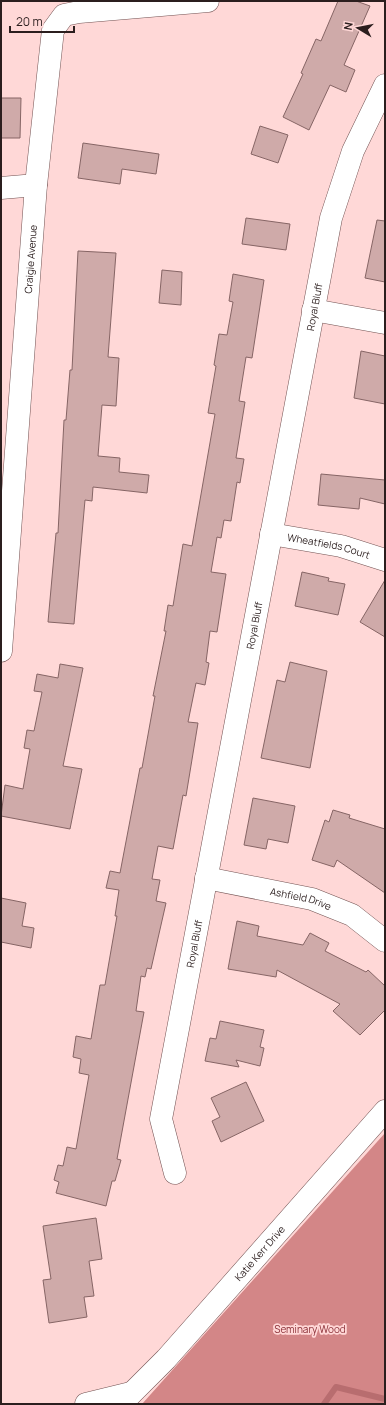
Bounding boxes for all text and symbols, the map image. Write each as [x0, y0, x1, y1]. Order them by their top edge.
scale bar [10, 8, 74, 34]
north arrow [338, 8, 378, 48]
text: 20 m [16, 13, 43, 30]
text: N [340, 21, 356, 31]
street label: Craigie Avenue [21, 224, 40, 294]
street label: Royal Bluff [303, 282, 326, 332]
street label: Wheatfields Court [286, 530, 372, 562]
street label: Royal Bluff [243, 600, 266, 650]
street label: Ashfield Drive [269, 884, 334, 913]
street label: Royal Bluff [183, 919, 205, 969]
street label: Katie Kerr Drive [231, 1222, 288, 1284]
park label: Seminary Wood [274, 1322, 346, 1336]

